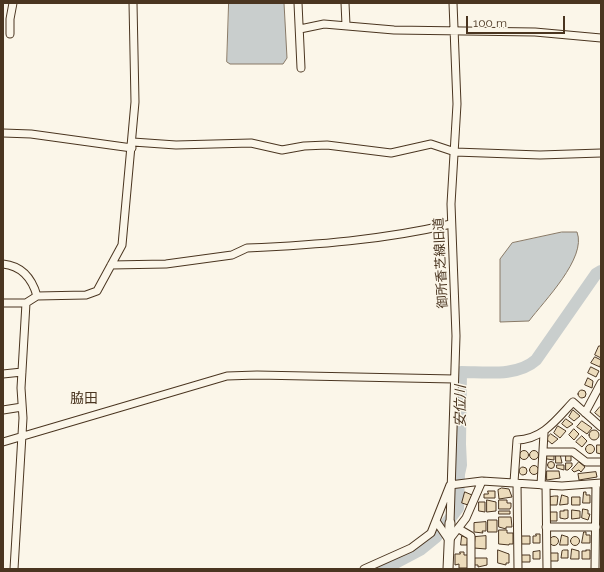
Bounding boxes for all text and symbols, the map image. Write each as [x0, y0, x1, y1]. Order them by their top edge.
scale bar [468, 8, 567, 34]
text: 100 m [473, 16, 507, 30]
street label: 御所香芝線旧道 [431, 217, 451, 309]
water label: 安位川 [453, 385, 469, 427]
district label: 脇田 [70, 391, 98, 407]

